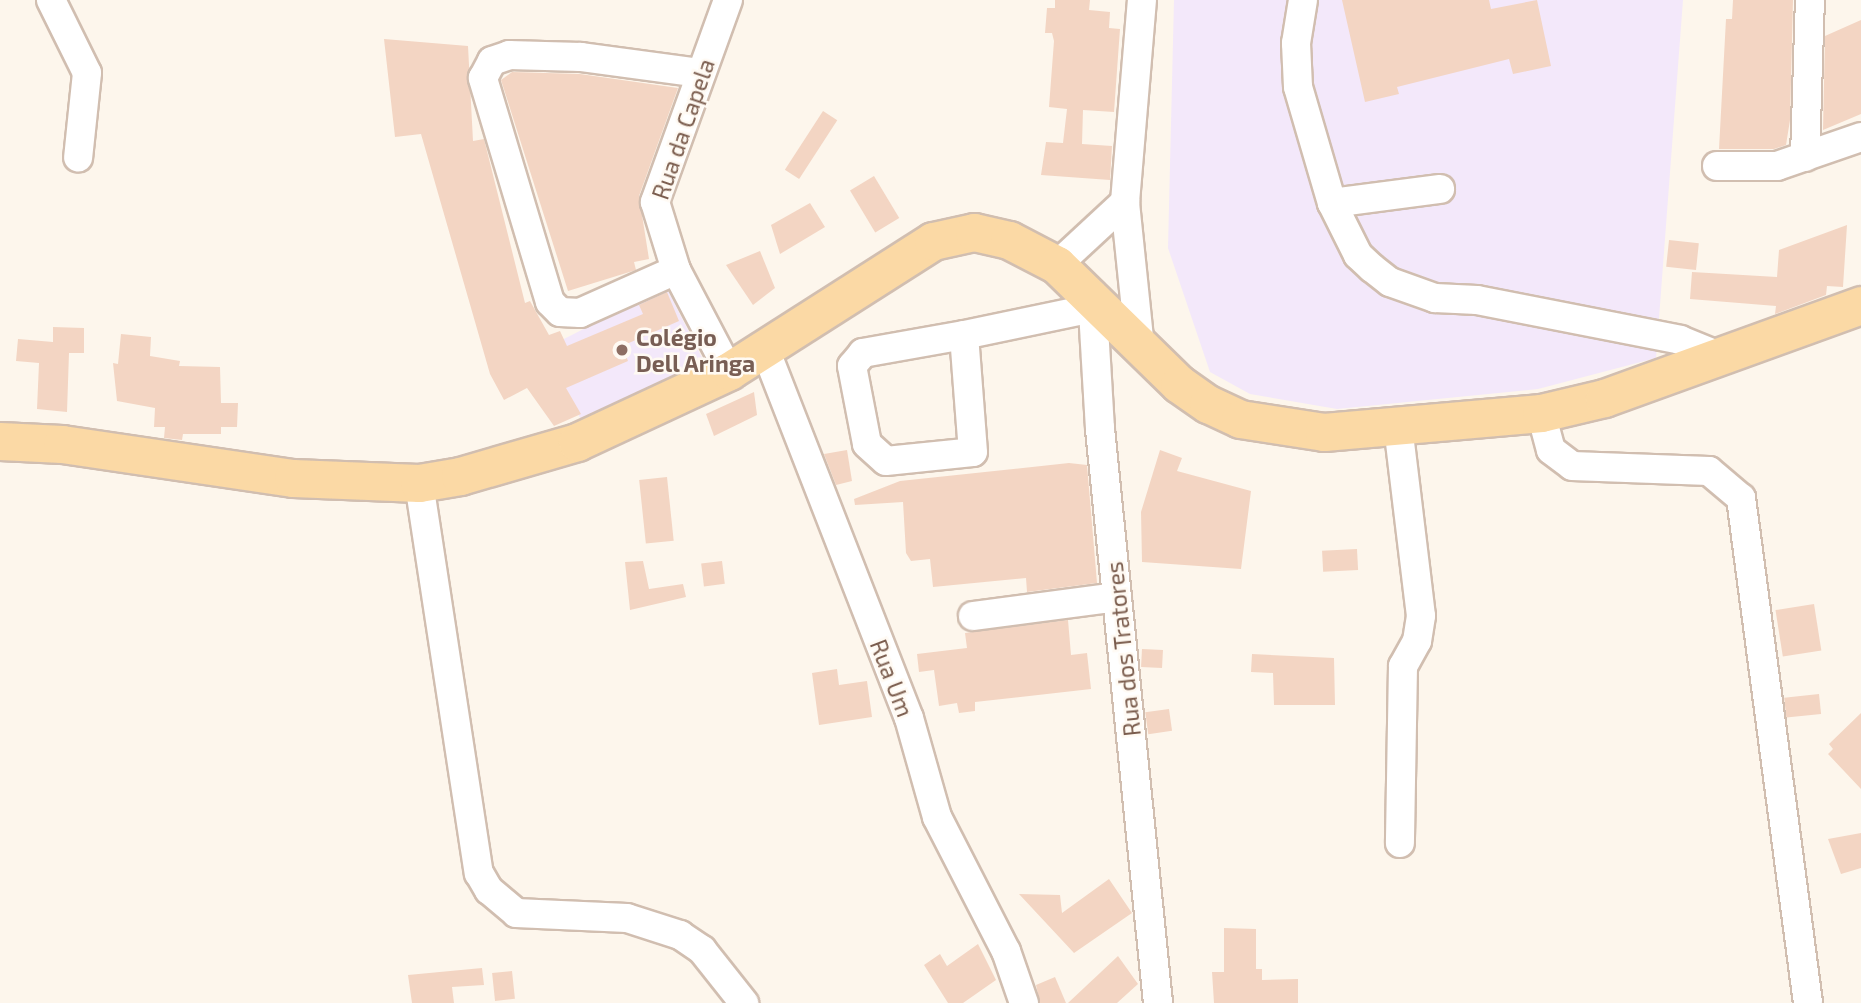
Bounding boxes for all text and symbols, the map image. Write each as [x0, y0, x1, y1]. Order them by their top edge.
street label: Rua da Capela [646, 55, 720, 203]
place label: Colégio Dell Aringa [636, 323, 756, 377]
marker: Colégio Dell Aringa [614, 342, 630, 358]
street label: Rua dos Tratores [1100, 560, 1146, 738]
street label: Rua Um [865, 635, 919, 721]

